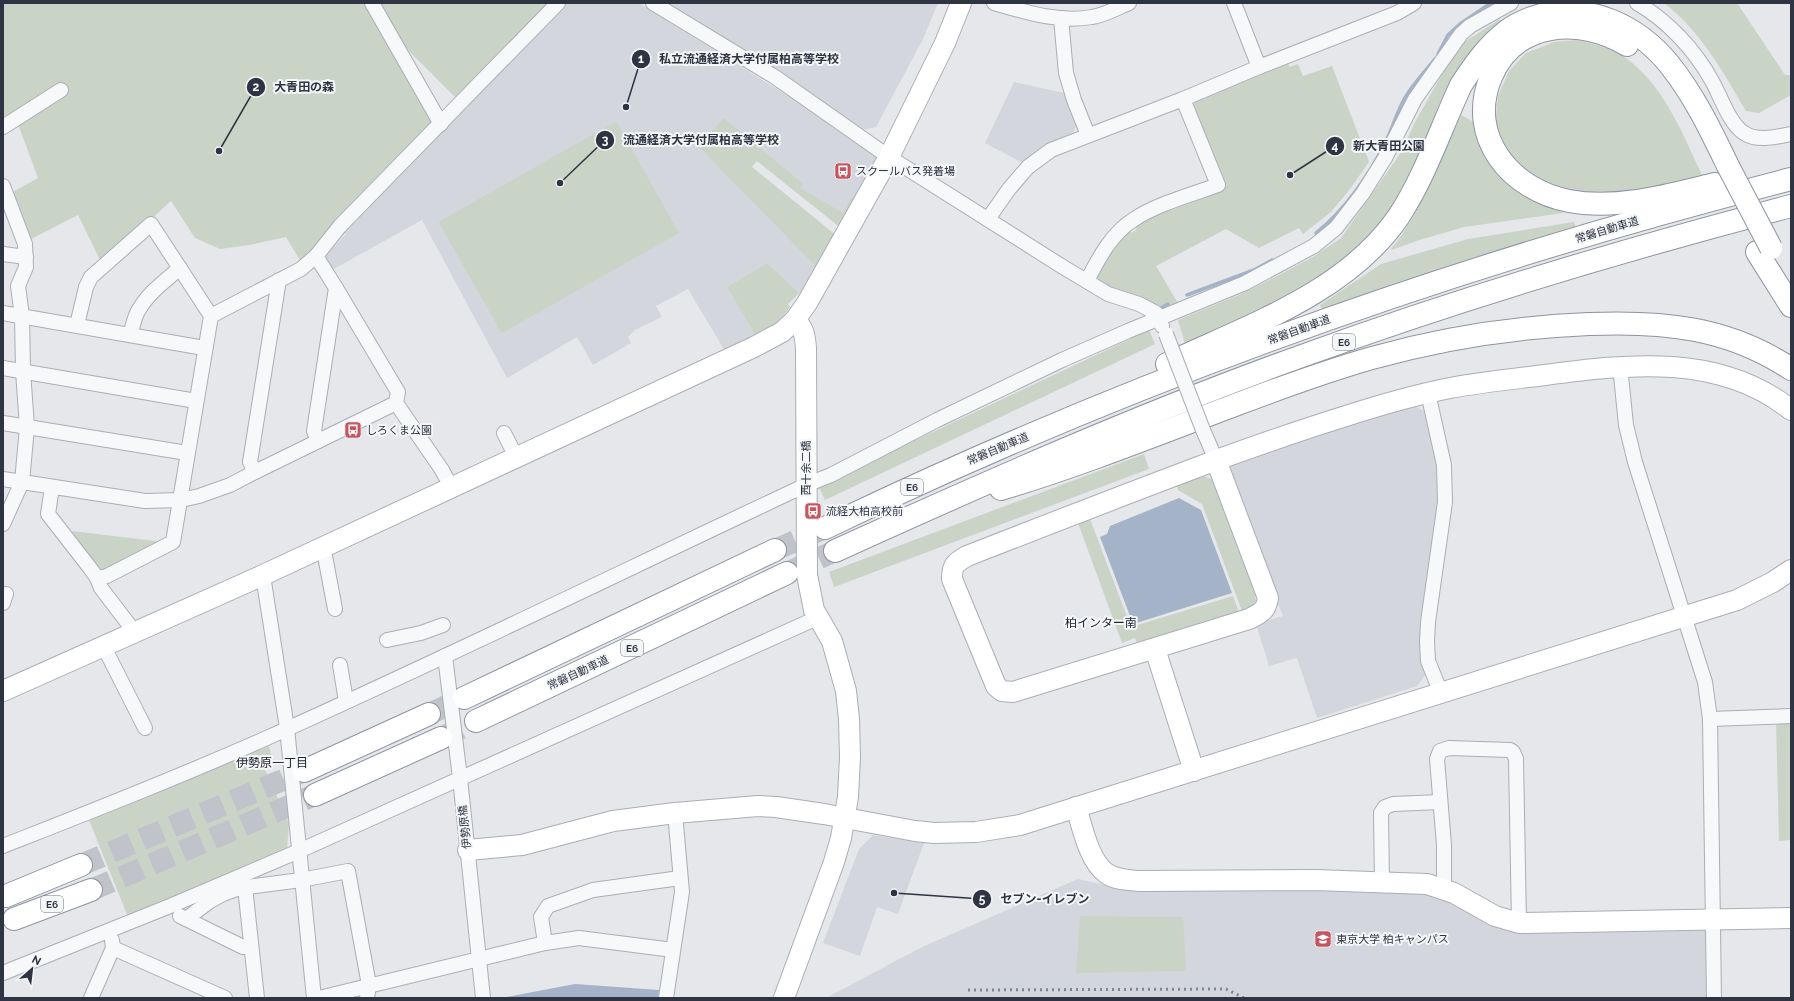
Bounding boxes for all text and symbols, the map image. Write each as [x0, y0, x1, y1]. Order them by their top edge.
callout: 私立流通経済大学付属柏高等学校 [631, 47, 847, 71]
text: 1 [638, 52, 644, 66]
text: 私立流通経済大学付属柏高等学校 [659, 52, 839, 66]
callout: 大青田の森 [246, 75, 342, 99]
text: 2 [253, 80, 260, 94]
text: 大青田の森 [274, 80, 334, 94]
callout: 流通経済大学付属柏高等学校 [595, 128, 787, 152]
text: 3 [602, 133, 609, 147]
text: 流通経済大学付属柏高等学校 [623, 133, 779, 147]
callout: 新大青田公園 [1325, 134, 1433, 158]
text: 4 [1332, 139, 1339, 153]
text: 新大青田公園 [1353, 139, 1425, 153]
bus stop icon: スクールバス発着場 [833, 161, 853, 181]
place label: スクールバス発着場 [856, 165, 955, 178]
street label: 常磐自動車道 [1574, 214, 1640, 246]
street label: 常磐自動車道 [1266, 313, 1332, 347]
road number: E6 [1333, 334, 1355, 350]
bus stop icon: しろくま公園 [343, 420, 363, 440]
place label: しろくま公園 [366, 424, 432, 437]
street label: 常磐自動車道 [965, 430, 1031, 468]
street label: 西十余二橋 [800, 441, 813, 496]
road number: E6 [901, 479, 923, 495]
bus stop icon: 流経大柏高校前 [803, 501, 823, 521]
place label: 流経大柏高校前 [826, 505, 903, 518]
district label: 柏インター南 [1065, 616, 1137, 630]
road number: E6 [621, 640, 643, 656]
street label: 常磐自動車道 [545, 653, 611, 693]
district label: 伊勢原一丁目 [236, 756, 308, 770]
street label: 伊勢原橋 [456, 804, 474, 850]
callout: セブン-イレブン [972, 887, 1097, 911]
text: 5 [979, 892, 986, 906]
text: セブン-イレブン [1000, 892, 1090, 906]
road number: E6 [41, 896, 63, 912]
school or university icon: 東京大学 柏キャンパス [1313, 929, 1333, 949]
place label: 東京大学 柏キャンパス [1336, 933, 1449, 946]
north arrow [12, 949, 52, 989]
text: N [30, 953, 43, 968]

